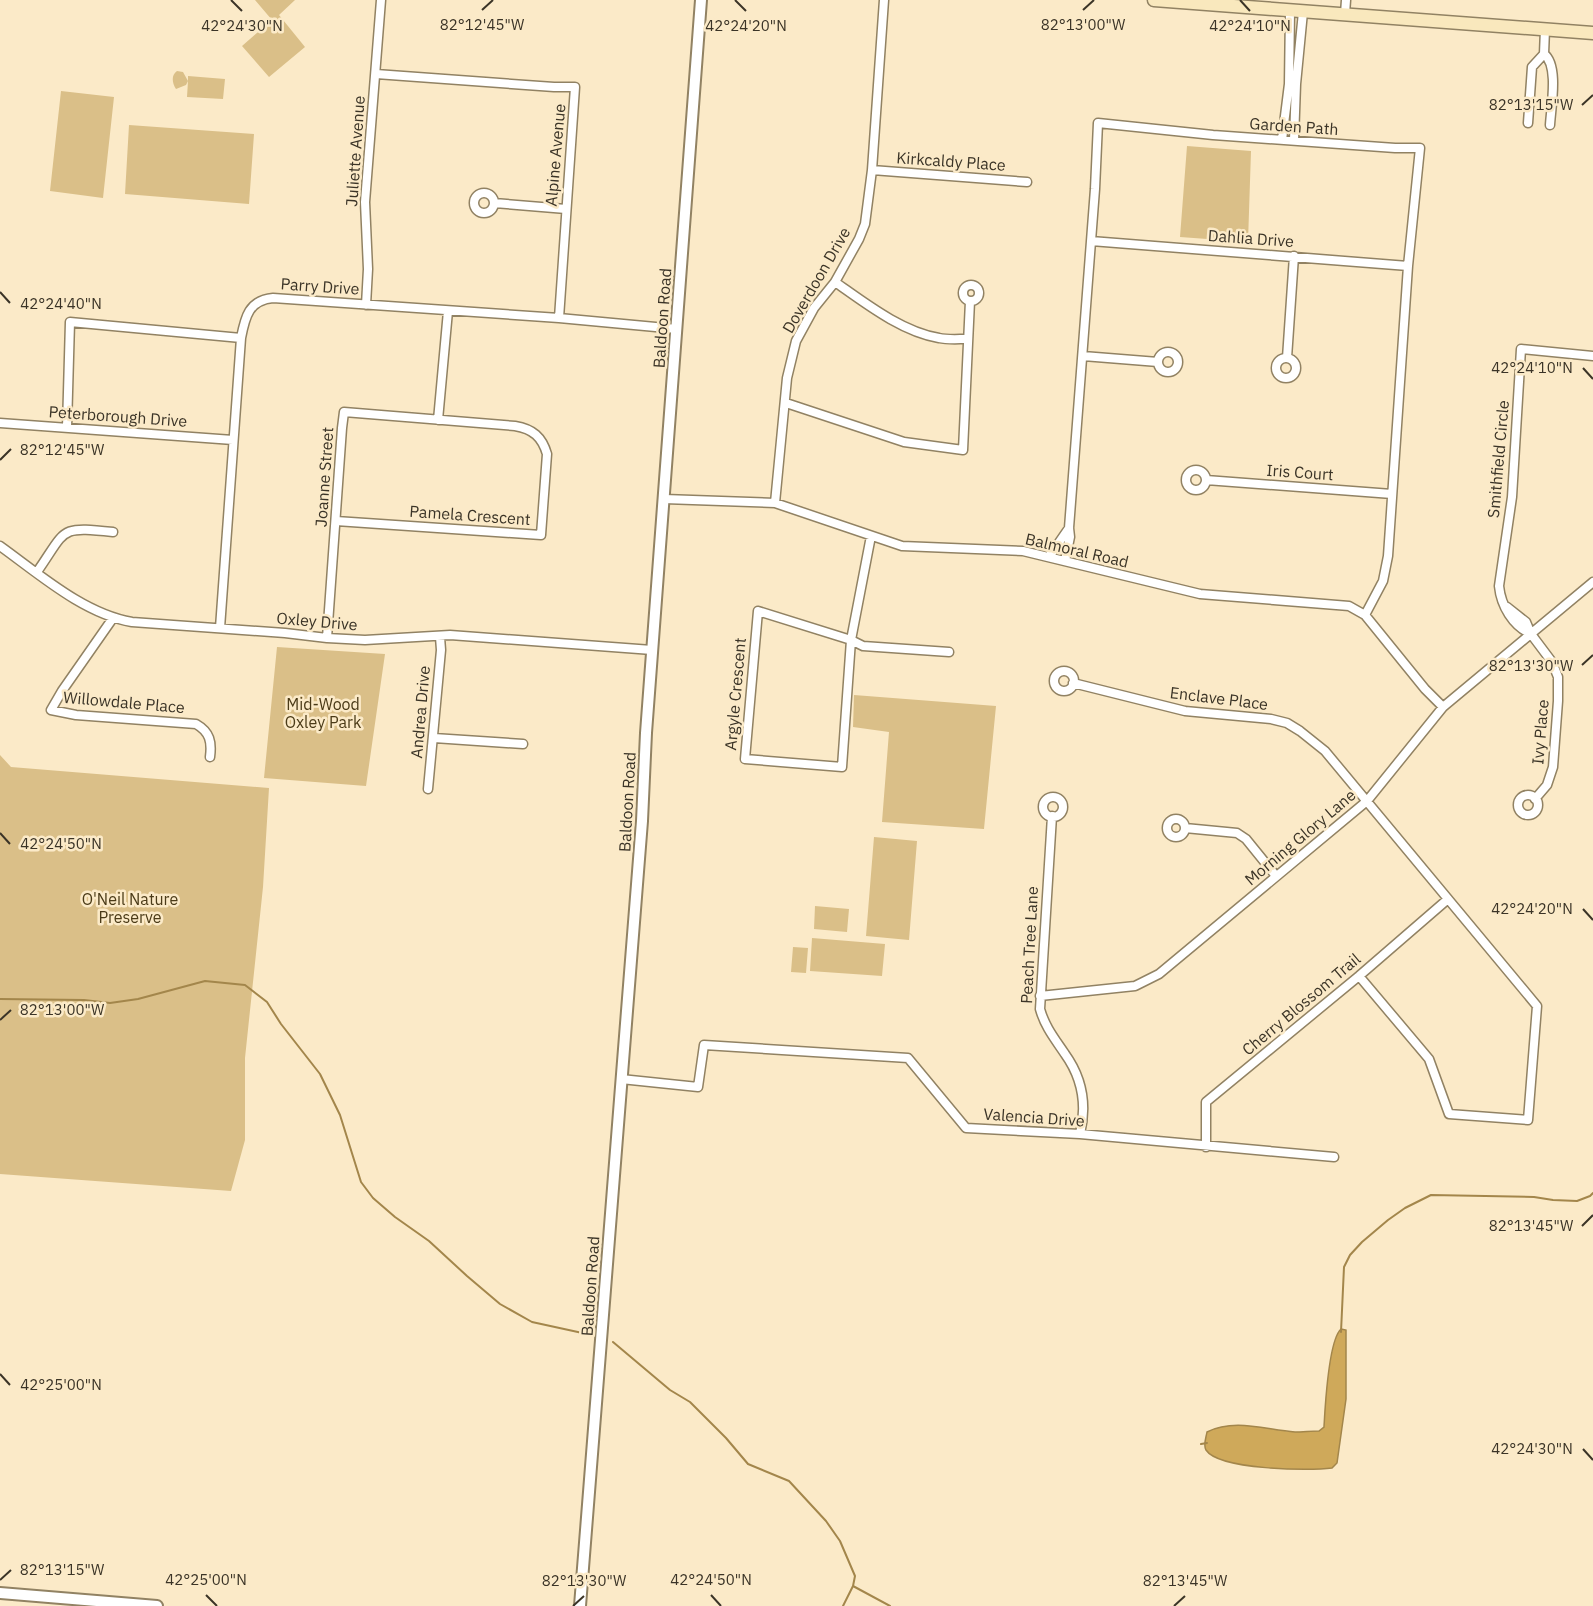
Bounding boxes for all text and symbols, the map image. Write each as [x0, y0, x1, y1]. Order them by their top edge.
text: 82°12'45"W [440, 15, 525, 34]
text: 82°13'00"W [1041, 15, 1126, 34]
text: 42°24'30"N [201, 16, 283, 35]
text: 42°24'20"N [705, 16, 787, 35]
text: 42°24'10"N [1209, 16, 1291, 35]
street label: Juliette Avenue [341, 95, 369, 207]
text: 82°13'15"W [1489, 95, 1574, 114]
street label: Alpine Avenue [541, 103, 569, 207]
street label: Garden Path [1249, 113, 1339, 139]
street label: Kirkcaldy Place [896, 147, 1007, 175]
street label: Doverdoon Drive [778, 223, 855, 337]
street label: Dahlia Drive [1207, 225, 1295, 251]
street label: Baldoon Road [649, 267, 675, 369]
street label: Parry Drive [280, 273, 360, 299]
text: 42°24'40"N [20, 294, 102, 313]
text: 42°24'10"N [1491, 358, 1573, 377]
street label: Smithfield Circle [1483, 399, 1513, 519]
street label: Peterborough Drive [48, 401, 188, 431]
street label: Joanne Street [311, 426, 337, 528]
text: 82°12'45"W [20, 440, 105, 459]
street label: Iris Court [1266, 460, 1334, 484]
street label: Pamela Crescent [409, 501, 531, 529]
street label: Balmoral Road [1023, 528, 1131, 572]
street label: Oxley Drive [276, 607, 359, 635]
street label: Argyle Crescent [720, 637, 750, 751]
text: 82°13'30"W [1489, 656, 1574, 675]
street label: Andrea Drive [406, 665, 434, 759]
street label: Enclave Place [1169, 682, 1269, 714]
street label: Willowdale Place [62, 687, 186, 717]
park label: Mid-Wood Oxley Park [285, 694, 362, 732]
street label: Ivy Place [1527, 698, 1553, 765]
street label: Baldoon Road [614, 751, 640, 853]
street label: Morning Glory Lane [1240, 785, 1360, 889]
text: 42°24'50"N [20, 834, 102, 853]
street label: Peach Tree Lane [1016, 886, 1042, 1004]
park label: O'Neil Nature Preserve [82, 889, 178, 927]
text: 42°24'20"N [1491, 899, 1573, 918]
street label: Cherry Blossom Trail [1238, 949, 1364, 1059]
text: 82°13'00"W [20, 1000, 105, 1019]
street label: Valencia Drive [983, 1103, 1086, 1131]
text: 82°13'45"W [1489, 1216, 1574, 1235]
street label: Baldoon Road [577, 1235, 603, 1337]
text: 42°25'00"N [20, 1375, 102, 1394]
text: 42°24'30"N [1491, 1439, 1573, 1458]
text: 82°13'15"W [20, 1560, 105, 1579]
text: 42°25'00"N [165, 1570, 247, 1589]
text: 42°24'50"N [670, 1570, 752, 1589]
text: 82°13'30"W [542, 1571, 627, 1590]
text: 82°13'45"W [1143, 1571, 1228, 1590]

